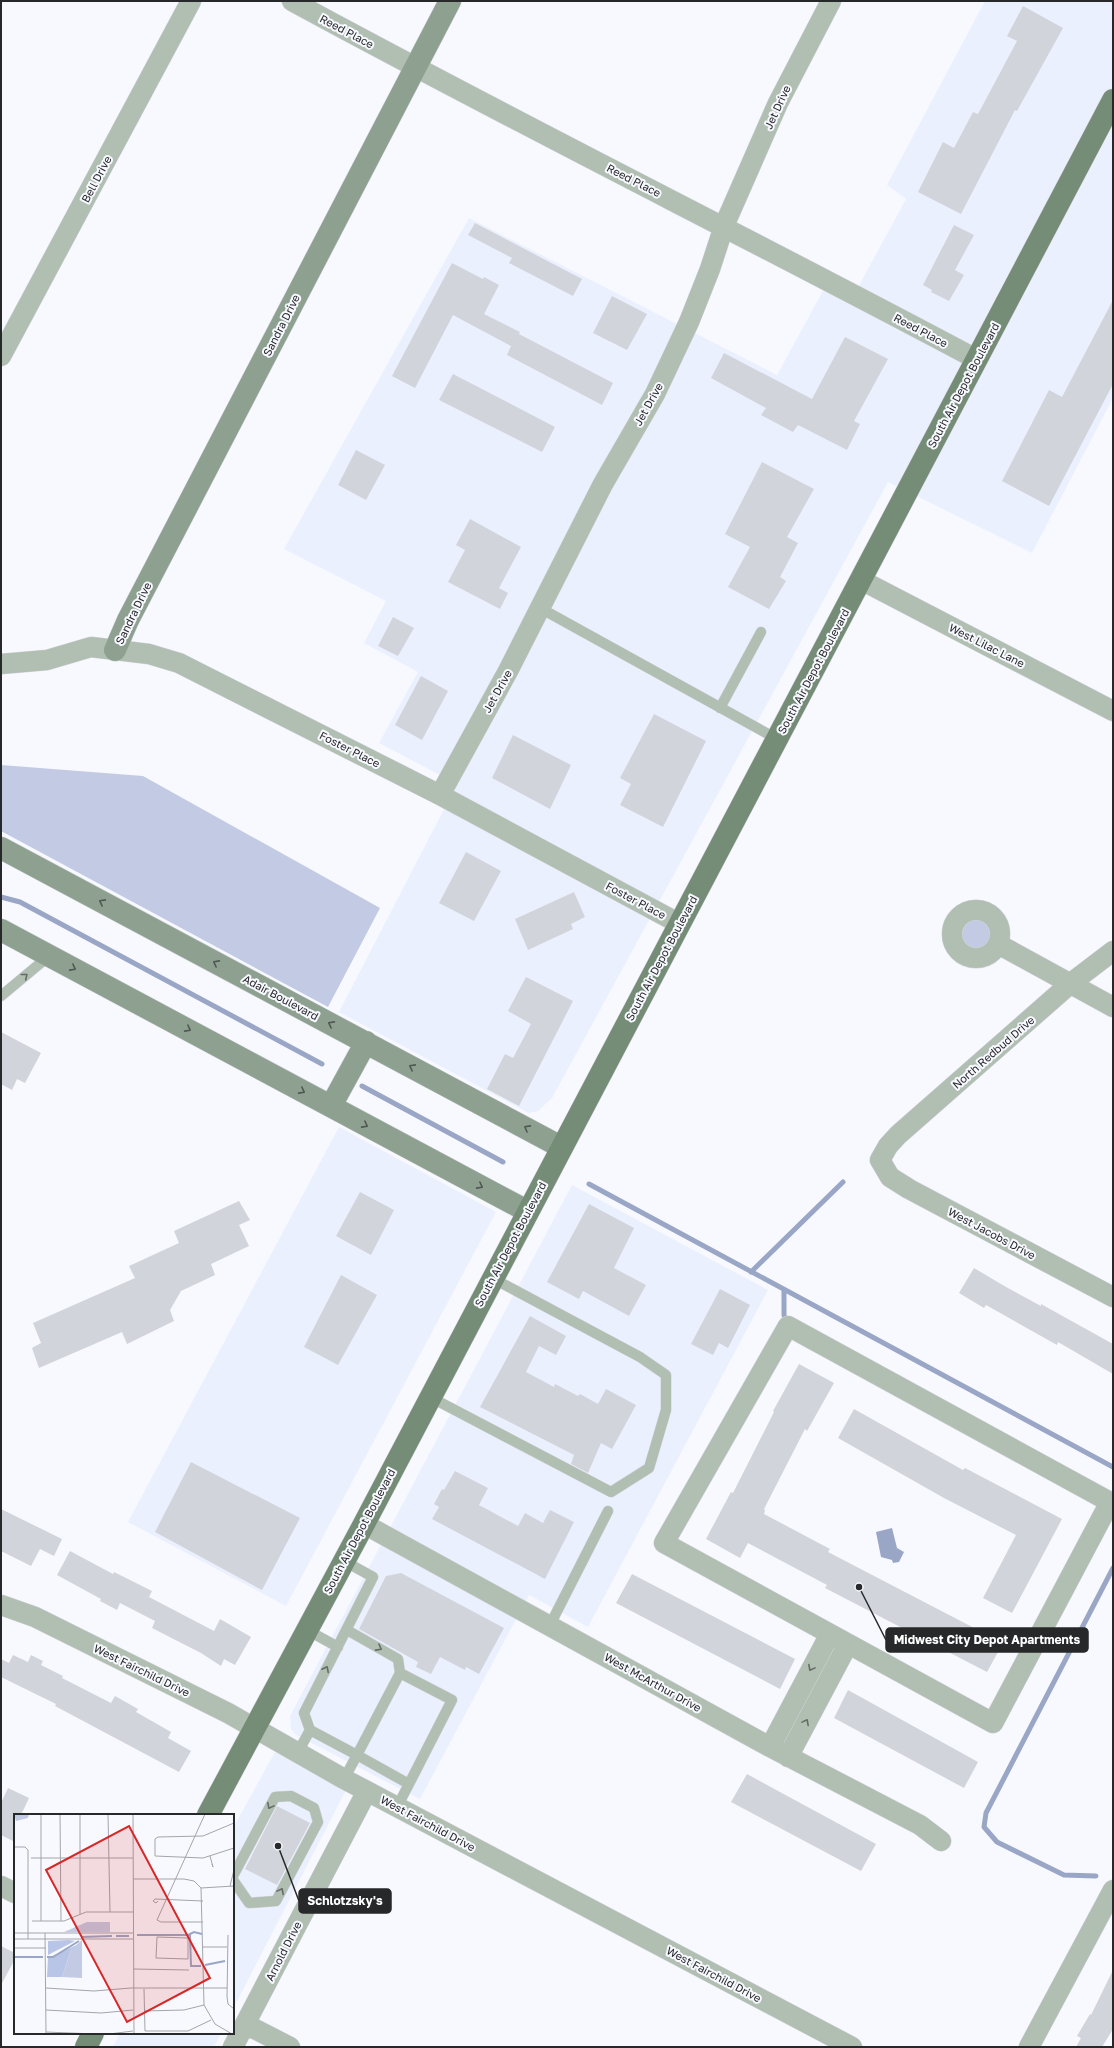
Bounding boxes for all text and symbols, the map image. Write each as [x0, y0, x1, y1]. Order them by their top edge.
street label: Reed Place [318, 11, 376, 51]
street label: Jet Drive [761, 83, 793, 131]
street label: Bell Drive [78, 154, 114, 204]
street label: Reed Place [605, 161, 663, 199]
street label: Sandra Drive [260, 292, 302, 358]
street label: Reed Place [892, 310, 950, 350]
street label: South Air Depot Boulevard [925, 320, 1001, 450]
street label: Jet Drive [631, 380, 665, 428]
street label: Sandra Drive [112, 580, 154, 646]
street label: South Air Depot Boulevard [775, 606, 851, 736]
street label: West Lilac Lane [947, 620, 1027, 670]
street label: Jet Drive [480, 667, 514, 715]
street label: Foster Place [318, 728, 382, 770]
street label: Foster Place [604, 879, 668, 921]
street label: South Air Depot Boulevard [623, 893, 699, 1023]
one-way arrow [98, 899, 106, 906]
one-way arrow [213, 960, 221, 968]
one-way arrow [68, 964, 76, 971]
street label: Adair Boulevard [241, 972, 321, 1022]
one-way arrow [21, 973, 28, 980]
street label: North Redbud Drive [949, 1013, 1037, 1091]
one-way arrow [328, 1021, 335, 1029]
one-way arrow [183, 1024, 191, 1032]
one-way arrow [409, 1064, 416, 1071]
one-way arrow [298, 1086, 305, 1093]
one-way arrow [361, 1120, 368, 1127]
one-way arrow [524, 1125, 531, 1132]
street label: South Air Depot Boulevard [472, 1179, 548, 1309]
one-way arrow [475, 1181, 483, 1189]
street label: West Jacobs Drive [946, 1204, 1038, 1262]
street label: South Air Depot Boulevard [321, 1466, 397, 1596]
callout: Midwest City Depot Apartments [886, 1628, 1088, 1652]
text: Midwest City Depot Apartments [894, 1632, 1081, 1647]
street label: West Fairchild Drive [92, 1641, 192, 1699]
one-way arrow [375, 1643, 382, 1651]
street label: West McArthur Drive [602, 1650, 704, 1714]
one-way arrow [809, 1664, 816, 1671]
one-way arrow [322, 1666, 329, 1674]
one-way arrow [802, 1719, 809, 1726]
street label: West Fairchild Drive [379, 1793, 477, 1853]
one-way arrow [268, 1802, 275, 1809]
inset map [14, 1814, 234, 2034]
one-way arrow [277, 1888, 284, 1895]
callout: Schlotzsky's [299, 1889, 391, 1913]
text: Schlotzsky's [307, 1893, 383, 1908]
street label: Arnold Drive [262, 1919, 304, 1983]
street label: West Fairchild Drive [665, 1944, 763, 2004]

